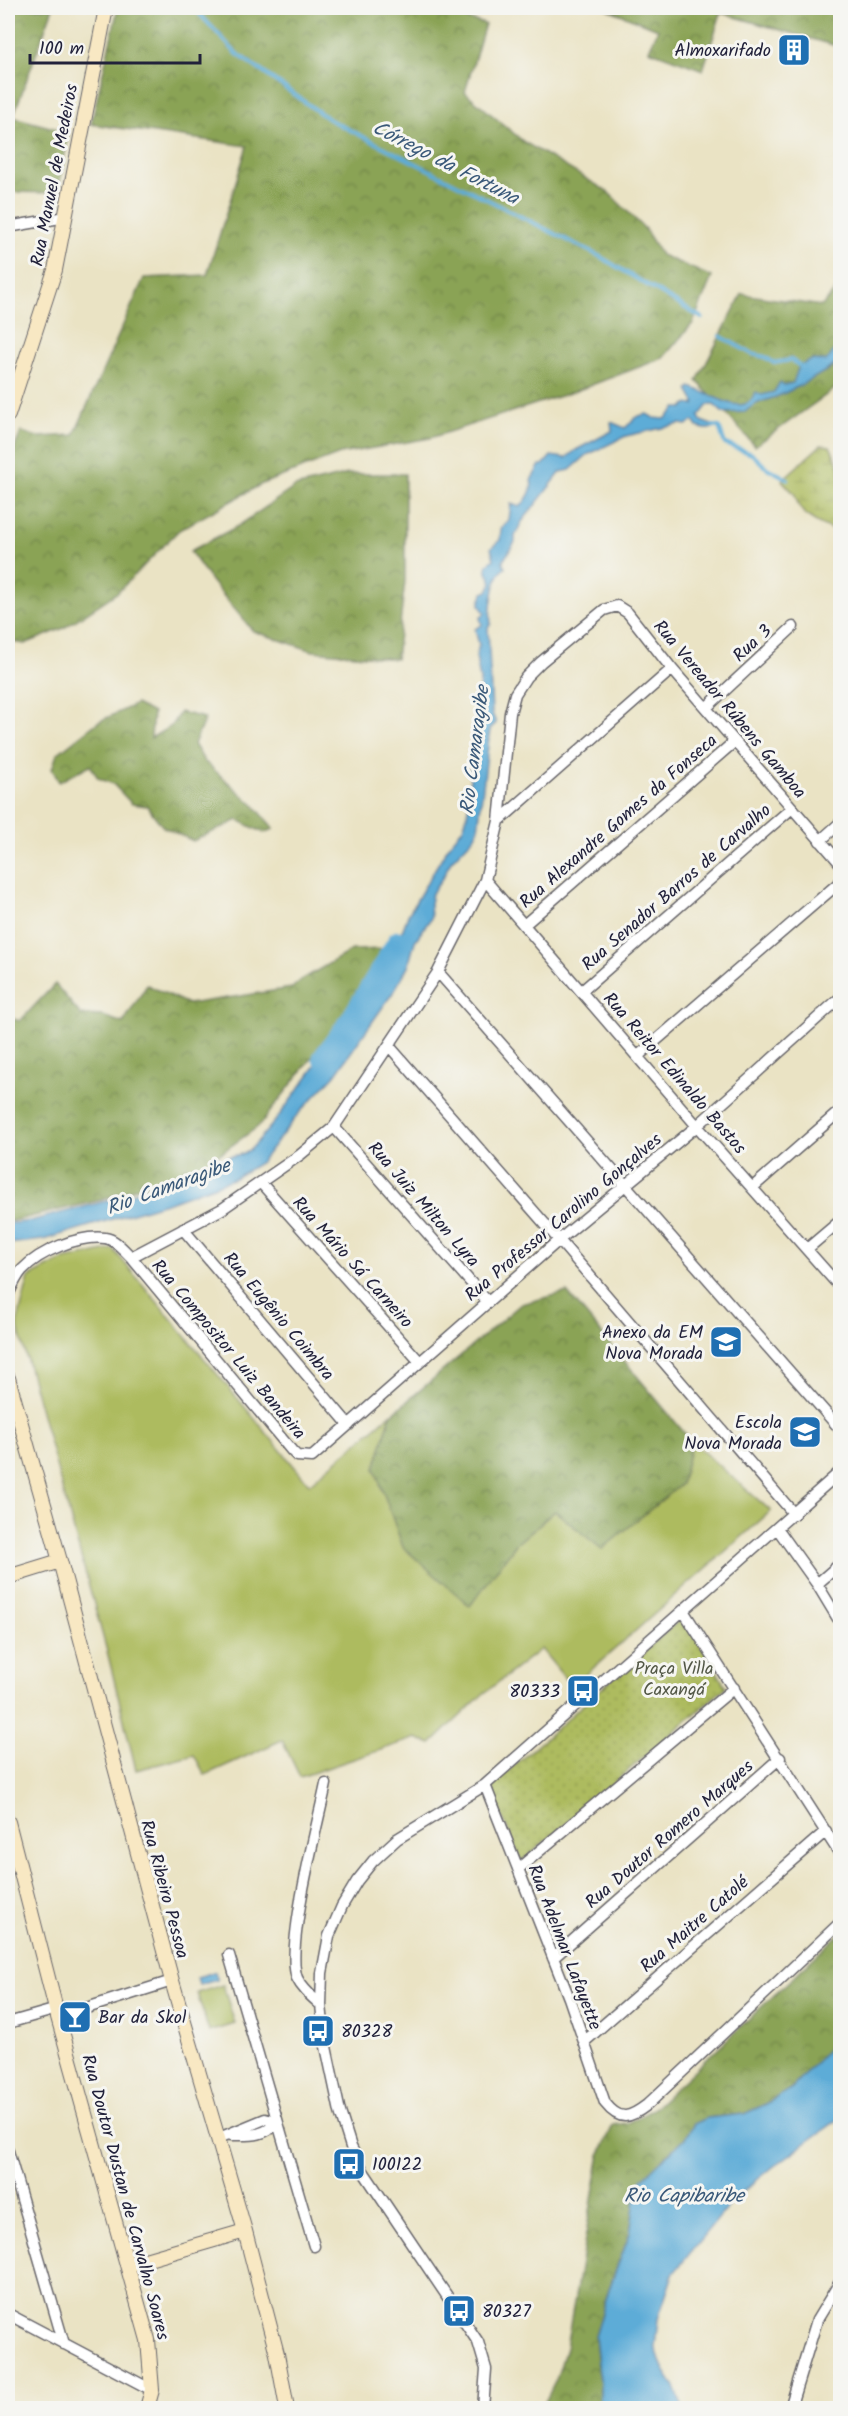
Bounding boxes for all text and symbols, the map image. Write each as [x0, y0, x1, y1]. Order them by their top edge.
scale bar [30, 27, 200, 65]
building icon: Almoxarifado [776, 32, 812, 68]
text: 100 m [39, 35, 84, 64]
place label: Almoxarifado [674, 37, 771, 66]
street label: Rua Manuel de Medeiros [24, 81, 87, 269]
water label: Córrego da Fortuna [366, 113, 525, 215]
street label: Rua Vereador Rúbens Gamboa [645, 614, 813, 806]
street label: Rua 3 [727, 618, 779, 670]
water label: Rio Camaragibe [452, 682, 500, 817]
street label: Rua Alexandre Gomes da Fonseca [513, 728, 725, 917]
street label: Rua Senador Barros de Carvalho [576, 797, 778, 979]
street label: Rua Reitor Edinaldo Bastos [595, 986, 753, 1162]
street label: Rua Professor Carolino Gonçalves [459, 1126, 669, 1310]
street label: Rua Juiz Milton Lyra [360, 1136, 486, 1274]
water label: Rio Camaragibe [102, 1150, 237, 1225]
street label: Rua Mário Sá Carneiro [284, 1190, 419, 1336]
street label: Rua Eugênio Coimbra [215, 1246, 341, 1388]
street label: Rua Compositor Luiz Bandeira [143, 1253, 312, 1447]
place label: Anexo da EM Nova Morada [602, 1319, 704, 1369]
school or university icon: Anexo da EM Nova Morada [708, 1324, 744, 1360]
place label: Escola Nova Morada [684, 1409, 782, 1459]
school or university icon: Escola Nova Morada [787, 1414, 823, 1450]
park label: Praça Villa Caxangá [634, 1655, 714, 1705]
bus stop icon: 80333 [565, 1673, 601, 1709]
place label: 80333 [509, 1678, 560, 1707]
street label: Rua Doutor Romero Marques [579, 1753, 761, 1917]
street label: Rua Ribeiro Pessoa [131, 1817, 196, 1962]
street label: Rua Adelmar Lafayette [519, 1861, 609, 2035]
street label: Rua Maitre Catolé [634, 1869, 757, 1981]
bar icon: Bar da Skol [57, 1999, 93, 2035]
place label: Bar da Skol [98, 2004, 187, 2033]
bus stop icon: 80328 [300, 2013, 336, 2049]
place label: 80328 [341, 2018, 393, 2047]
street label: Rua Doutor Dustan de Carvalho Soares [72, 2051, 177, 2344]
bus stop icon: 100122 [331, 2146, 367, 2182]
place label: 100122 [372, 2151, 422, 2180]
water label: Rio Capibaribe [624, 2181, 746, 2213]
bus stop icon: 80327 [441, 2293, 477, 2329]
place label: 80327 [482, 2298, 532, 2327]

